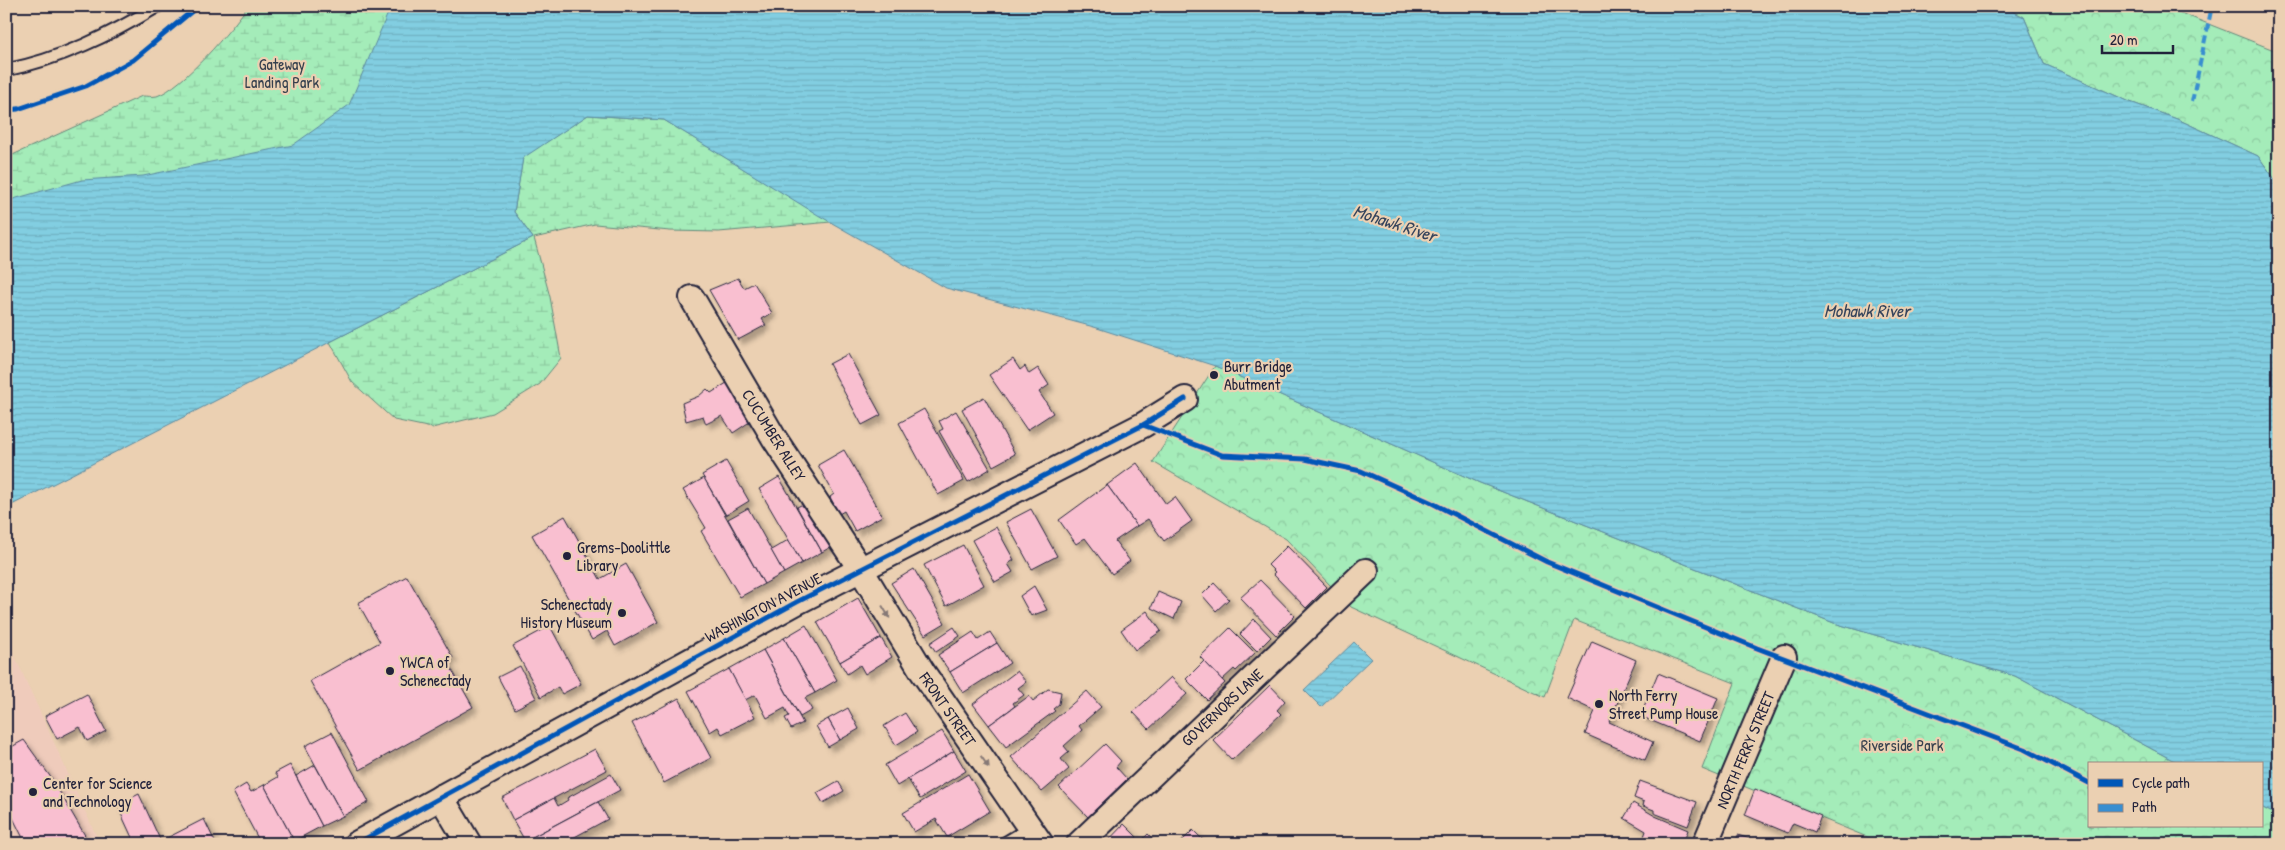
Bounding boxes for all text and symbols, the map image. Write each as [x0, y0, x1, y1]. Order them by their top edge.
scale bar [2102, 22, 2174, 54]
text: 20 m [2110, 29, 2137, 50]
park label: Gateway Landing Park [245, 53, 319, 93]
water label: Mohawk River [1350, 198, 1442, 249]
water label: Mohawk River [1824, 298, 1912, 323]
place label: Burr Bridge Abutment [1224, 355, 1293, 395]
marker: Burr Bridge Abutment [1208, 369, 1220, 381]
street label: CUCUMBER ALLEY [737, 385, 811, 485]
place label: Grems-Doolittle Library [577, 536, 671, 576]
marker: Grems-Doolittle Library [561, 550, 573, 562]
street label: WASHINGTON AVENUE [701, 567, 825, 647]
place label: Schenectady History Museum [520, 593, 612, 633]
one-way arrow [882, 605, 891, 618]
marker: Schenectady History Museum [616, 607, 628, 619]
place label: YWCA of Schenectady [400, 651, 471, 691]
street label: GOVERNORS LANE [1176, 663, 1268, 751]
marker: YWCA of Schenectady [384, 665, 396, 677]
street label: FRONT STREET [914, 667, 982, 751]
place label: North Ferry Street Pump House [1609, 684, 1719, 724]
street label: NORTH FERRY STREET [1710, 688, 1780, 812]
marker: North Ferry Street Pump House [1593, 698, 1605, 710]
park label: Riverside Park [1861, 734, 1944, 756]
one-way arrow [980, 755, 990, 769]
legend [2088, 762, 2262, 828]
place label: Center for Science and Technology [43, 772, 153, 812]
text: Cycle path [2132, 772, 2190, 793]
marker: Center for Science and Technology [27, 786, 39, 798]
text: Path [2132, 796, 2157, 817]

